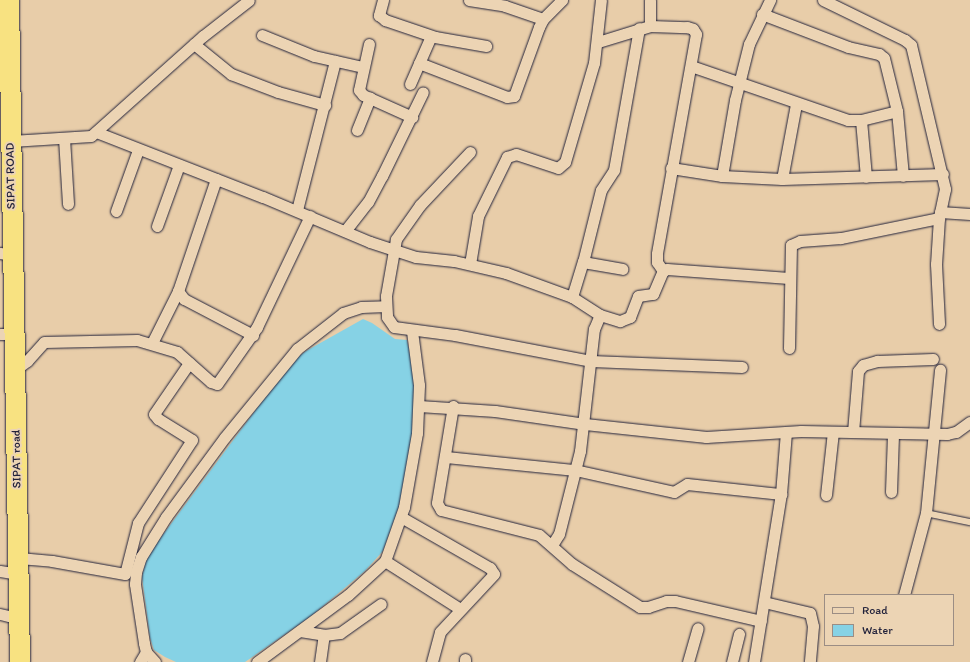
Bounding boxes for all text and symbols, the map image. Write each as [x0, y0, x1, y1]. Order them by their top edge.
street label: SIPAT ROAD [3, 143, 19, 209]
street label: SIPAT road [9, 430, 25, 488]
legend [824, 594, 954, 646]
text: Road [862, 603, 888, 617]
text: Water [862, 623, 893, 637]

